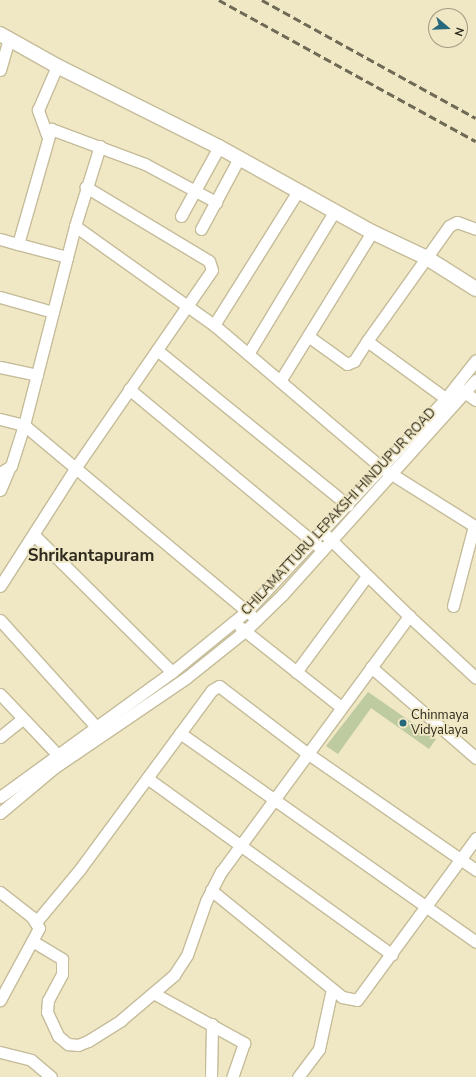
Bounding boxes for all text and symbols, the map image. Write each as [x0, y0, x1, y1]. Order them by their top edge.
north arrow [428, 8, 468, 48]
text: N [450, 25, 467, 38]
street label: CHILAMATTURU LEPAKSHI HINDUPUR ROAD [239, 405, 439, 619]
district label: Shrikantapuram [28, 546, 154, 566]
place label: Chinmaya Vidyalaya [411, 708, 469, 739]
marker: Chinmaya Vidyalaya [398, 718, 408, 728]

